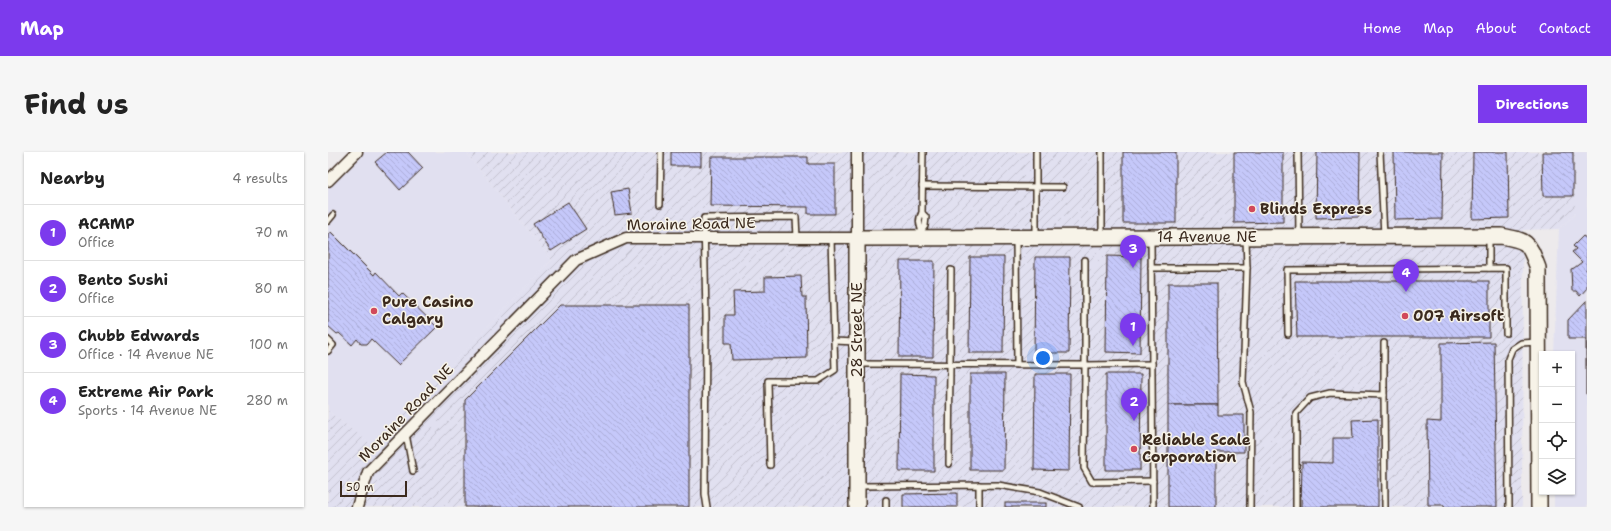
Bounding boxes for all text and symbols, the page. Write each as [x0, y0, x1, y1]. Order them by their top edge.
text: Map [20, 16, 64, 41]
text: Home [1363, 19, 1402, 37]
text: Map [1424, 19, 1454, 37]
text: About [1476, 19, 1517, 37]
text: Contact [1539, 19, 1591, 37]
text: Find us [24, 85, 129, 123]
button: Directions [1478, 85, 1587, 123]
text: Nearby [40, 167, 105, 189]
text: 4 results [232, 170, 288, 187]
place label: Blinds Express [1260, 199, 1372, 219]
marker: Blinds Express [1247, 204, 1257, 214]
street label: Moraine Road NE [626, 213, 756, 235]
text: ACAMP [78, 214, 135, 234]
text: 1 [50, 224, 56, 241]
text: 70 m [254, 224, 288, 241]
street label: 14 Avenue NE [1157, 227, 1257, 247]
text: Office [78, 234, 115, 251]
pin: 3 [1120, 235, 1146, 268]
pin: 4 [1393, 259, 1419, 292]
text: Bento Sushi [78, 270, 168, 290]
text: 2 [48, 280, 58, 297]
text: 80 m [254, 280, 288, 297]
street label: 28 Street NE [847, 282, 867, 378]
text: Office [78, 290, 115, 307]
place label: Pure Casino Calgary [382, 292, 474, 329]
marker: Pure Casino Calgary [369, 306, 379, 316]
place label: 007 Airsoft [1413, 306, 1504, 326]
marker: 007 Airsoft [1400, 311, 1410, 321]
pin: 1 [1120, 313, 1146, 346]
text: Chubb Edwards [78, 326, 200, 346]
text: 3 [48, 336, 58, 353]
text: 100 m [249, 336, 288, 353]
text: Office · 14 Avenue NE [78, 346, 214, 363]
your location [1033, 348, 1053, 368]
map controls [1539, 351, 1575, 495]
button: + [1539, 351, 1575, 387]
street label: Moraine Road NE [354, 360, 458, 466]
text: Extreme Air Park [78, 382, 214, 402]
button: − [1539, 387, 1575, 423]
pin: 2 [1121, 388, 1147, 421]
text: 4 [48, 392, 58, 409]
text: 280 m [246, 392, 288, 409]
text: Sports · 14 Avenue NE [78, 402, 217, 419]
button: locate [1539, 423, 1575, 459]
place label: Reliable Scale Corporation [1142, 430, 1251, 467]
marker: Reliable Scale Corporation [1129, 444, 1139, 454]
button: layers [1539, 459, 1575, 495]
scale bar [340, 479, 407, 498]
text: 50 m [346, 480, 374, 495]

